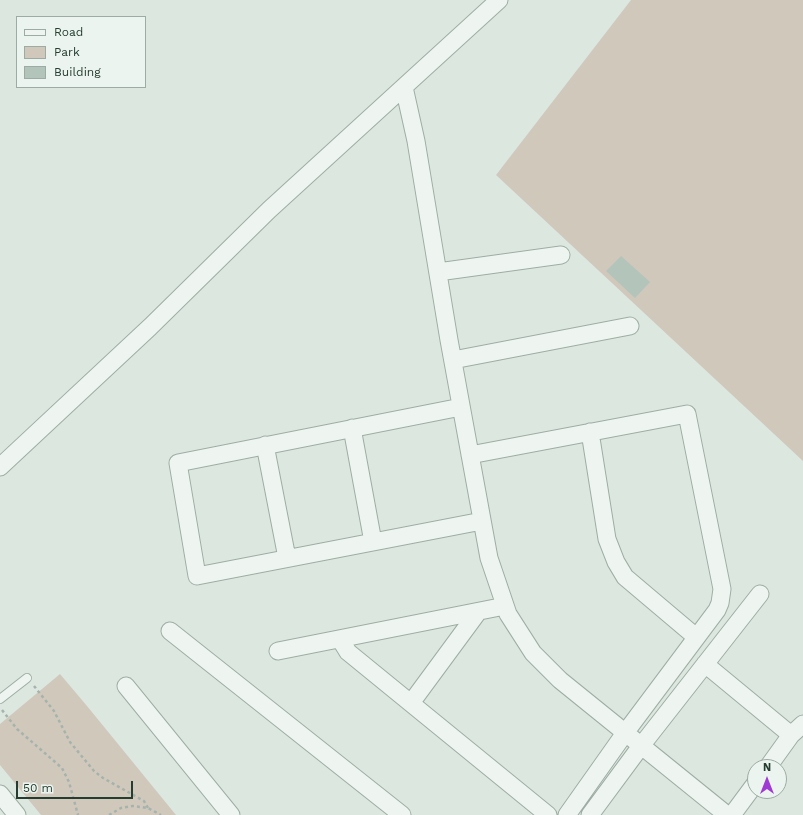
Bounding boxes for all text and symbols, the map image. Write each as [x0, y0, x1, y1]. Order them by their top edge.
legend [16, 16, 146, 88]
text: Road [54, 25, 83, 39]
text: Park [54, 45, 80, 59]
text: Building [54, 65, 101, 79]
north arrow [747, 759, 787, 799]
text: N [763, 761, 771, 774]
scale bar [18, 773, 135, 799]
text: 50 m [23, 781, 53, 795]

